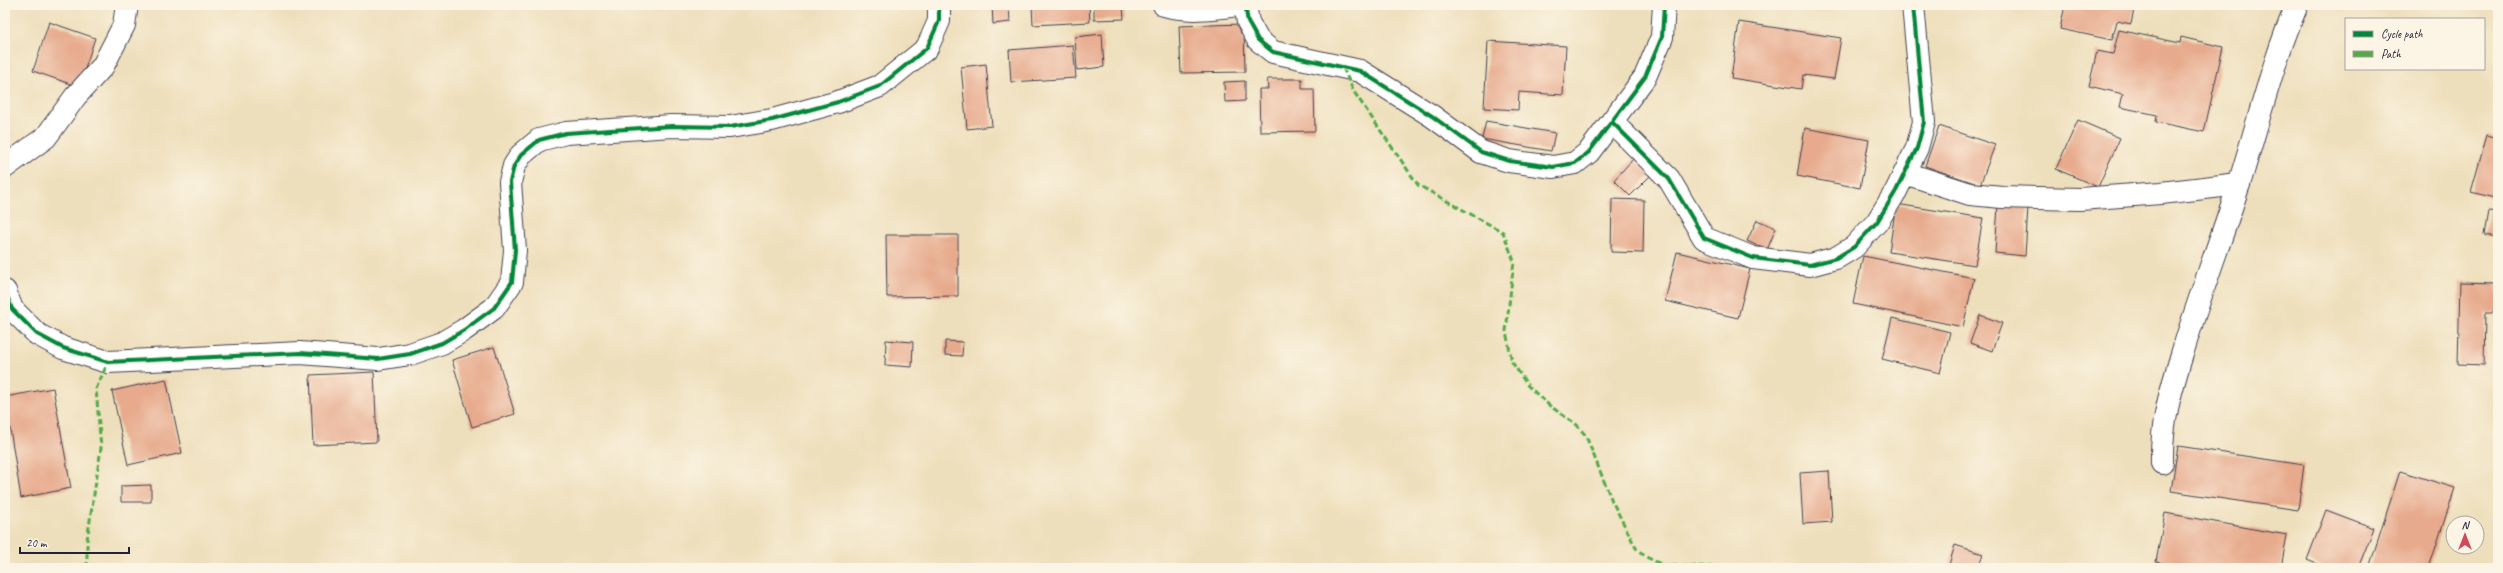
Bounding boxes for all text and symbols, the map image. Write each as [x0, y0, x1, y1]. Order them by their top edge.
legend [2345, 18, 2485, 70]
text: Cycle path [2381, 26, 2423, 42]
text: Path [2381, 46, 2401, 62]
north arrow [2445, 515, 2485, 555]
text: N [2462, 518, 2471, 532]
scale bar [20, 529, 129, 555]
text: 20 m [26, 535, 48, 551]

